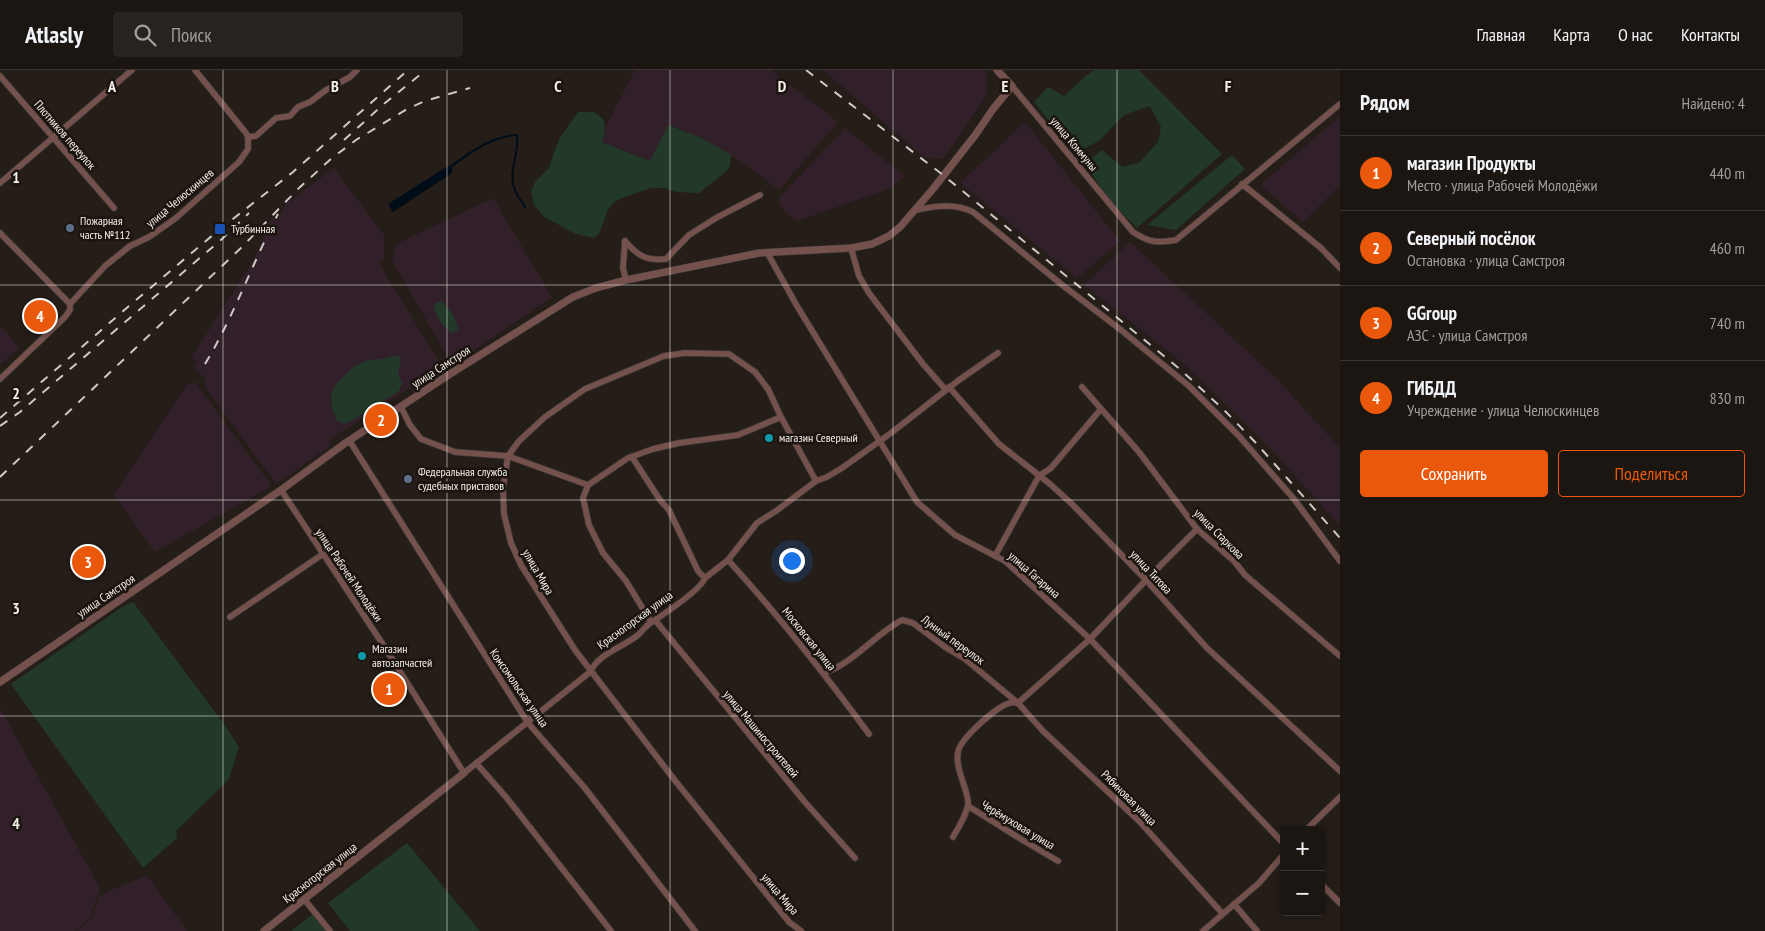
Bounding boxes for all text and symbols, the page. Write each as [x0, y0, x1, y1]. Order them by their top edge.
search box [113, 12, 463, 57]
text: Atlasly [25, 19, 83, 50]
icon: search [131, 21, 159, 49]
text: Поиск [171, 23, 212, 47]
text: Главная [1477, 23, 1525, 46]
text: Карта [1553, 23, 1590, 46]
text: О нас [1618, 23, 1653, 46]
text: Контакты [1681, 23, 1740, 46]
text: A [107, 76, 117, 96]
text: B [331, 76, 339, 96]
text: C [554, 76, 562, 96]
text: D [778, 76, 787, 96]
text: E [1002, 76, 1009, 96]
text: F [1225, 76, 1232, 96]
text: Рядом [1360, 89, 1410, 116]
text: Найдено: 4 [1682, 93, 1745, 113]
street label: Плотников переулок [31, 97, 100, 173]
street label: улица Коммуны [1047, 113, 1101, 174]
text: магазин Продукты [1407, 151, 1536, 175]
text: 1 [1372, 163, 1380, 183]
text: 440 m [1710, 163, 1745, 183]
street label: улица Челюскинцев [143, 165, 217, 230]
text: 1 [12, 167, 20, 187]
text: Место · улица Рабочей Молодёжи [1407, 175, 1597, 195]
place label: Пожарная часть №112 [80, 213, 130, 242]
place label: Турбинная [231, 221, 276, 236]
marker: Пожарная часть №112 [64, 222, 76, 234]
marker: Турбинная [213, 222, 227, 236]
text: Северный посёлок [1407, 226, 1536, 250]
text: 2 [1372, 238, 1380, 258]
text: 460 m [1710, 238, 1745, 258]
text: Остановка · улица Самстроя [1407, 250, 1565, 270]
pin: 4 [24, 297, 56, 335]
text: GGroup [1407, 301, 1457, 325]
text: 3 [1372, 313, 1380, 333]
text: 740 m [1710, 313, 1745, 333]
text: АЗС · улица Самстроя [1407, 325, 1527, 345]
street label: улица Самстроя [409, 342, 473, 391]
text: ГИБДД [1407, 376, 1456, 400]
text: 2 [12, 383, 20, 403]
text: 4 [1372, 388, 1380, 408]
text: 830 m [1710, 388, 1745, 408]
text: Учреждение · улица Челюскинцев [1407, 400, 1599, 420]
pin: 2 [365, 401, 397, 439]
place label: магазин Северный [779, 430, 858, 445]
marker: магазин Северный [763, 432, 775, 444]
button: Сохранить [1360, 450, 1548, 497]
button: Поделиться [1558, 450, 1745, 497]
place label: Федеральная служба судебных приставов [418, 464, 507, 493]
marker: Федеральная служба судебных приставов [402, 473, 414, 485]
street label: улица Старкова [1191, 505, 1248, 562]
street label: улица Рабочей Молодёжи [313, 525, 386, 624]
pin: 3 [72, 543, 104, 581]
street label: улица Мира [519, 546, 558, 597]
street label: улица Титова [1127, 546, 1176, 597]
your location [779, 548, 805, 574]
street label: улица Гагарина [1005, 548, 1064, 601]
street label: улица Самстроя [74, 571, 138, 620]
street label: Красногорская улица [594, 587, 676, 652]
text: 3 [12, 598, 20, 618]
street label: Московская улица [779, 604, 840, 674]
street label: Лунный переулок [918, 611, 988, 668]
place label: Магазин автозапчастей [372, 641, 432, 670]
street label: Комсомольская улица [487, 646, 552, 730]
marker: Магазин автозапчастей [356, 650, 368, 662]
pin: 1 [373, 670, 405, 708]
street label: улица Машиностроителей [720, 687, 802, 780]
street label: Рябиновая улица [1098, 767, 1160, 829]
street label: Черёмуховая улица [979, 797, 1058, 852]
text: 4 [12, 813, 20, 833]
map controls [1280, 826, 1325, 916]
button: + [1280, 826, 1325, 871]
street label: Красногорская улица [280, 839, 360, 906]
street label: улица Мира [759, 870, 802, 918]
button: − [1280, 871, 1325, 916]

